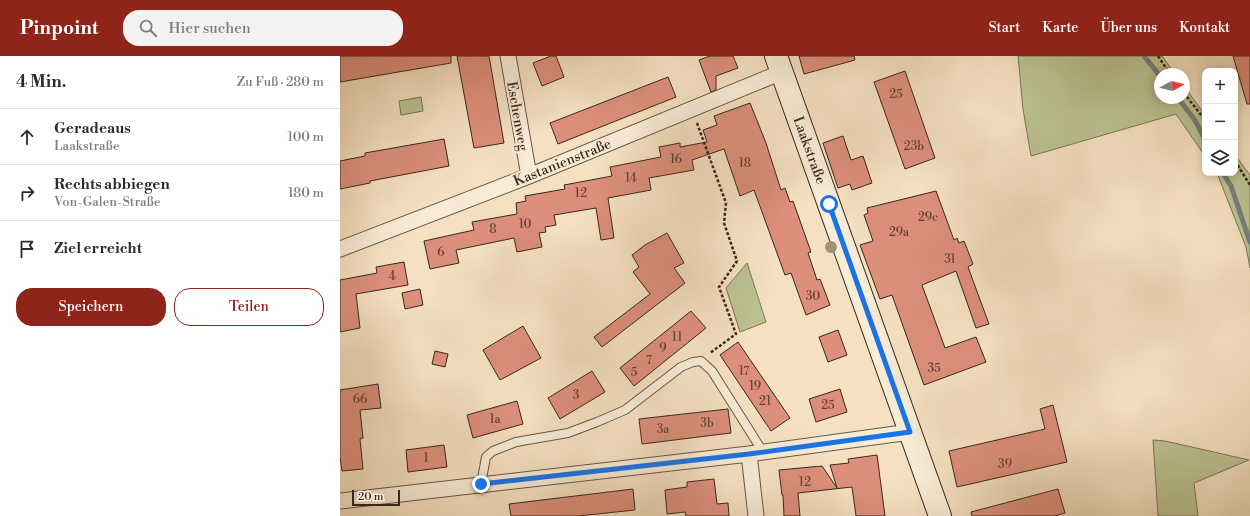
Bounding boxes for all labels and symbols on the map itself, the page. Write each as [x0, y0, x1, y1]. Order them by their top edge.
north arrow [1154, 68, 1190, 104]
street label: Eschenweg [502, 80, 532, 153]
house number: 25 [889, 87, 903, 102]
street label: Laakstraße [789, 114, 830, 187]
street label: Kastanienstraße [511, 135, 614, 191]
house number: 23b [904, 139, 924, 154]
house number: 16 [670, 152, 682, 167]
house number: 18 [739, 156, 751, 171]
house number: 14 [625, 171, 637, 186]
house number: 12 [575, 186, 587, 201]
route start [820, 195, 838, 213]
house number: 29c [918, 210, 938, 225]
house number: 10 [519, 217, 531, 232]
house number: 8 [489, 222, 497, 237]
house number: 29a [889, 225, 910, 240]
house number: 6 [437, 245, 445, 260]
house number: 31 [944, 252, 957, 267]
house number: 4 [388, 269, 396, 284]
house number: 30 [806, 289, 820, 304]
house number: 11 [672, 330, 683, 345]
house number: 9 [659, 341, 667, 356]
house number: 7 [646, 353, 652, 368]
house number: 35 [927, 361, 941, 376]
house number: 17 [739, 364, 749, 379]
house number: 5 [631, 365, 638, 380]
house number: 19 [749, 379, 761, 394]
house number: 3 [573, 388, 580, 403]
house number: 66 [353, 392, 367, 407]
house number: 21 [759, 394, 772, 409]
house number: 25 [821, 398, 835, 413]
house number: 1a [489, 412, 502, 427]
house number: 3b [700, 416, 714, 431]
house number: 3a [657, 422, 670, 437]
house number: 1 [423, 451, 429, 466]
house number: 39 [998, 457, 1012, 472]
route end [472, 475, 490, 493]
house number: 12 [799, 475, 811, 490]
scale bar [352, 488, 400, 507]

